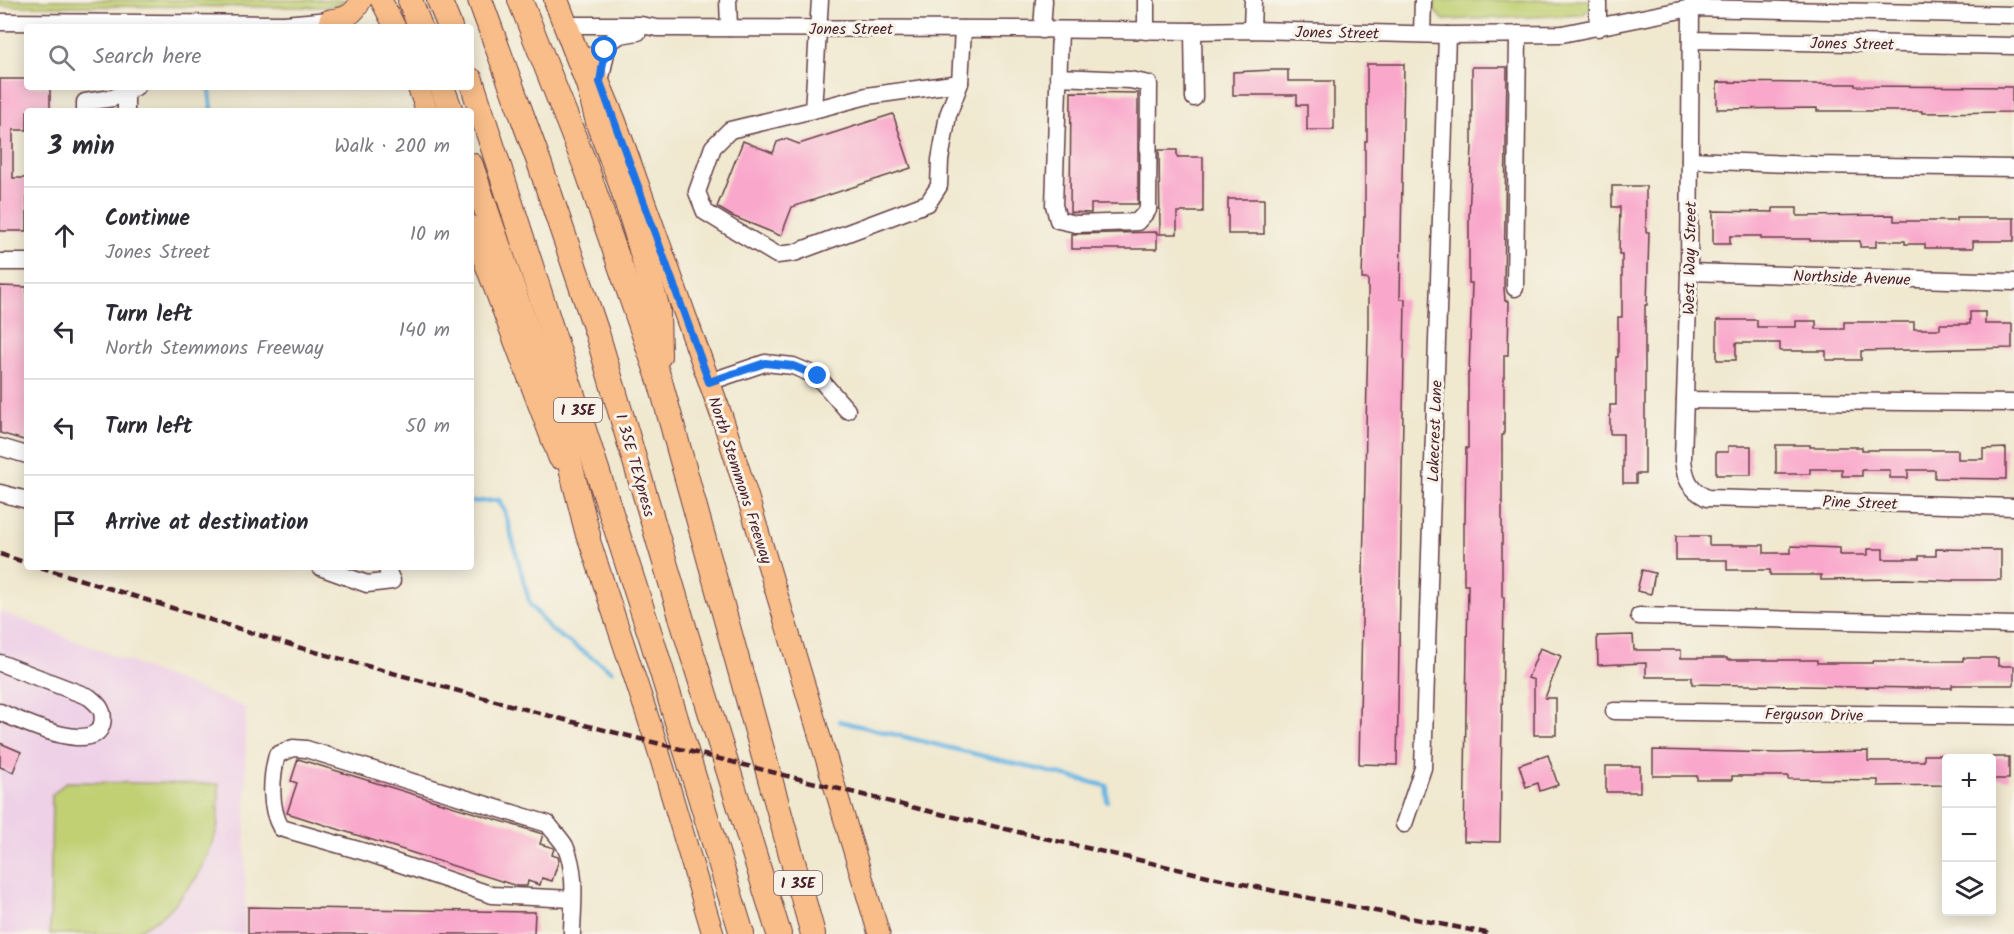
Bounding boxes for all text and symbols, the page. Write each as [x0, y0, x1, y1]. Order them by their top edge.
street label: Jones Street [809, 17, 894, 42]
street label: Jones Street [1295, 20, 1380, 47]
search box [24, 24, 474, 90]
street label: Jones Street [1810, 31, 1895, 58]
route start [591, 36, 617, 62]
text: Search here [93, 40, 201, 75]
icon: search [45, 41, 78, 74]
text: 3 min [48, 126, 115, 168]
text: Walk · 200 m [334, 131, 450, 163]
street label: West Way Street [1677, 200, 1704, 315]
text: Continue [105, 202, 190, 237]
icon: ahead [48, 219, 81, 252]
text: 10 m [410, 219, 450, 251]
text: Jones Street [105, 237, 210, 269]
street label: Northside Avenue [1793, 264, 1911, 293]
text: Turn left [105, 298, 192, 333]
icon: left [48, 315, 81, 348]
text: 140 m [399, 315, 450, 347]
text: North Stemmons Freeway [105, 333, 323, 365]
route end [804, 362, 830, 388]
street label: Lakecrest Lane [1421, 380, 1450, 482]
street label: North Stemmons Freeway [701, 393, 779, 568]
road number: I 35E [554, 398, 602, 422]
text: Turn left [105, 410, 192, 445]
icon: left [48, 411, 81, 444]
text: 50 m [405, 411, 450, 443]
street label: I 35E TEXpress [608, 411, 661, 520]
street label: Pine Street [1822, 490, 1899, 517]
text: Arrive at destination [105, 506, 308, 541]
icon: arrive [48, 507, 81, 540]
street label: Ferguson Drive [1764, 702, 1863, 729]
map controls [1942, 754, 1996, 916]
button: + [1942, 754, 1996, 808]
button: − [1942, 808, 1996, 862]
button: layers [1942, 862, 1996, 916]
road number: I 35E [774, 871, 822, 895]

